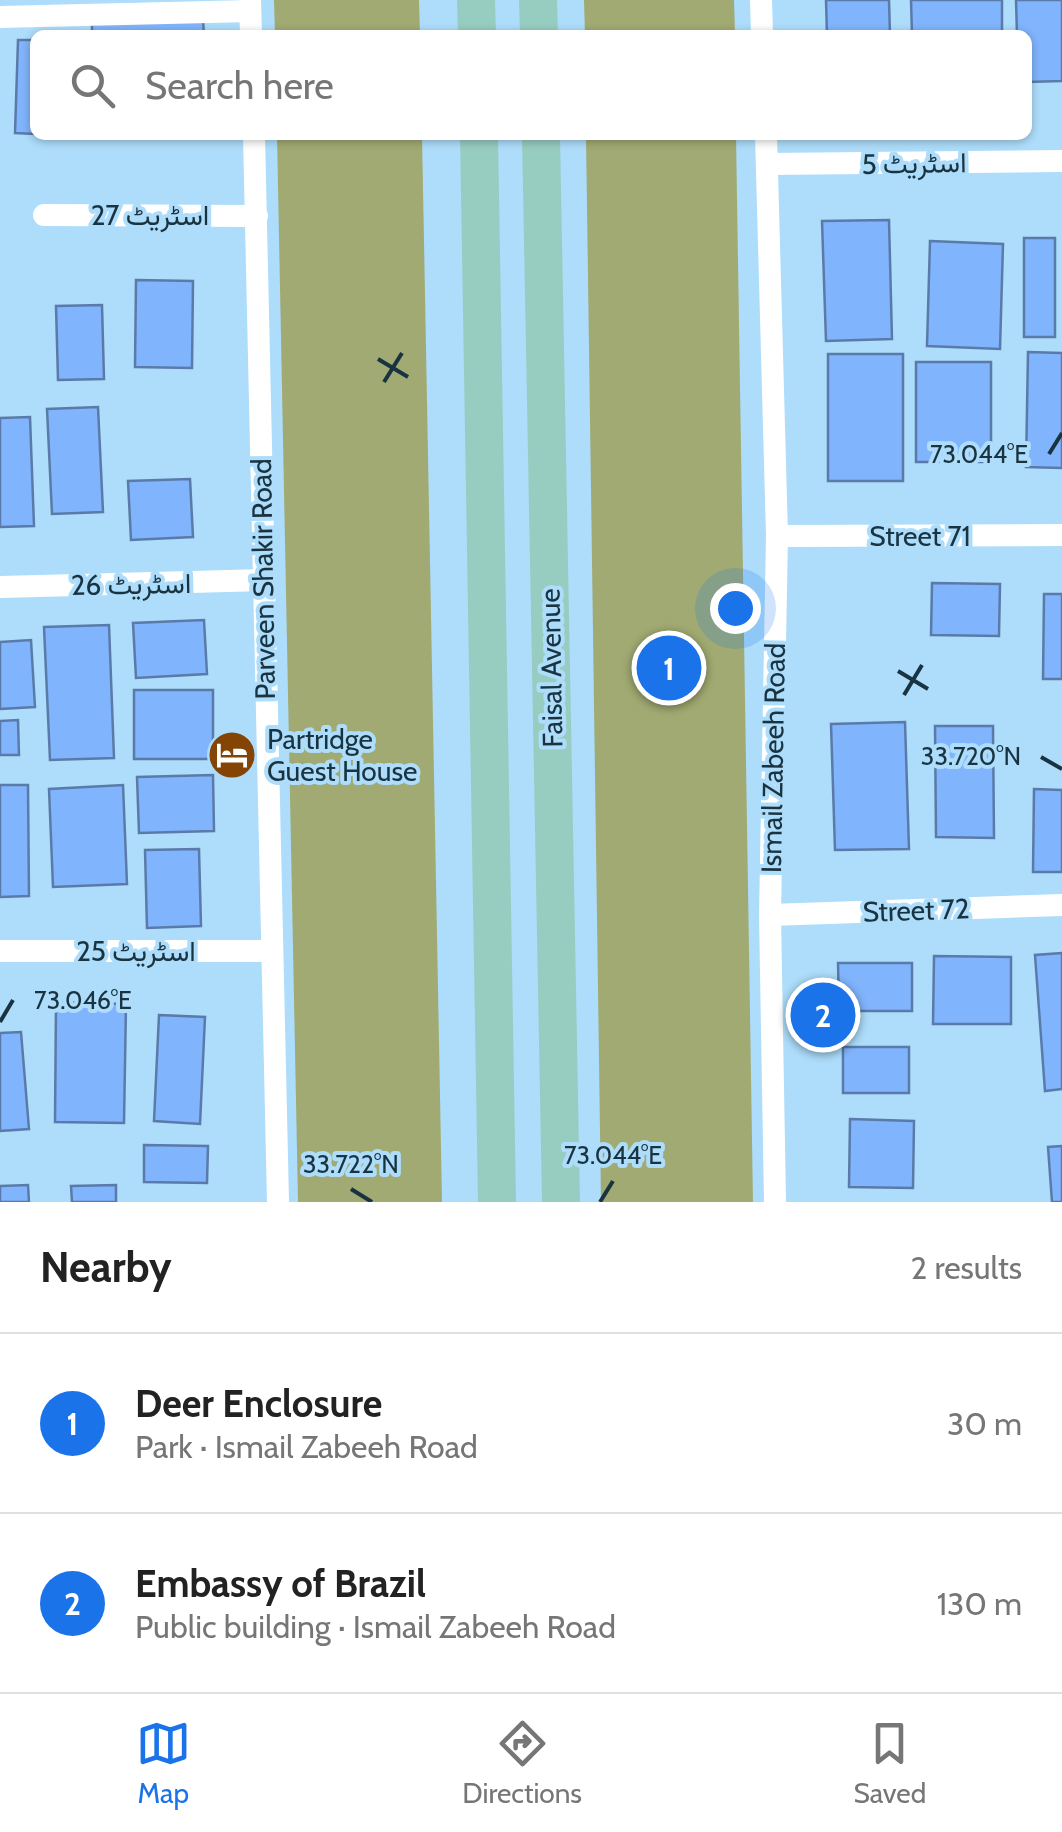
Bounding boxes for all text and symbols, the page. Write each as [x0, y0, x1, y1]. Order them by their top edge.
search box [30, 30, 1032, 140]
icon: search [65, 58, 120, 113]
text: Search here [145, 62, 334, 109]
street label: اسٹریٹ 5 [861, 145, 967, 182]
street label: اسٹریٹ 27 [91, 198, 209, 233]
text: 73.044°E [930, 439, 1028, 469]
street label: Parveen Shakir Road [244, 458, 282, 700]
street label: Street 71 [869, 519, 971, 553]
street label: اسٹریٹ 26 [70, 566, 192, 603]
your location [710, 583, 761, 634]
street label: Faisal Avenue [533, 588, 569, 748]
pin: 1 [636, 630, 702, 706]
street label: Ismail Zabeeh Road [754, 643, 792, 873]
place label: Partridge Guest House [267, 722, 417, 788]
hotel icon: Partridge Guest House [206, 729, 258, 781]
text: 33.720°N [921, 741, 1021, 771]
street label: Street 72 [862, 891, 970, 929]
street label: اسٹریٹ 25 [76, 934, 196, 969]
pin: 2 [790, 978, 856, 1052]
text: 73.046°E [34, 985, 132, 1015]
text: 73.044°E [564, 1140, 662, 1170]
text: 33.722°N [303, 1149, 399, 1179]
text: Nearby [40, 1241, 172, 1293]
text: 2 results [911, 1248, 1022, 1287]
text: Deer Enclosure [135, 1380, 382, 1427]
text: 1 [67, 1404, 78, 1443]
text: 30 m [947, 1404, 1022, 1443]
text: Park · Ismail Zabeeh Road [135, 1427, 478, 1466]
text: Embassy of Brazil [135, 1560, 426, 1607]
text: 2 [64, 1584, 81, 1623]
text: 130 m [937, 1584, 1022, 1623]
text: Public building · Ismail Zabeeh Road [135, 1607, 616, 1646]
tab: Map [136, 1716, 191, 1810]
tab: Directions [462, 1716, 582, 1810]
tab: Saved [854, 1716, 926, 1810]

